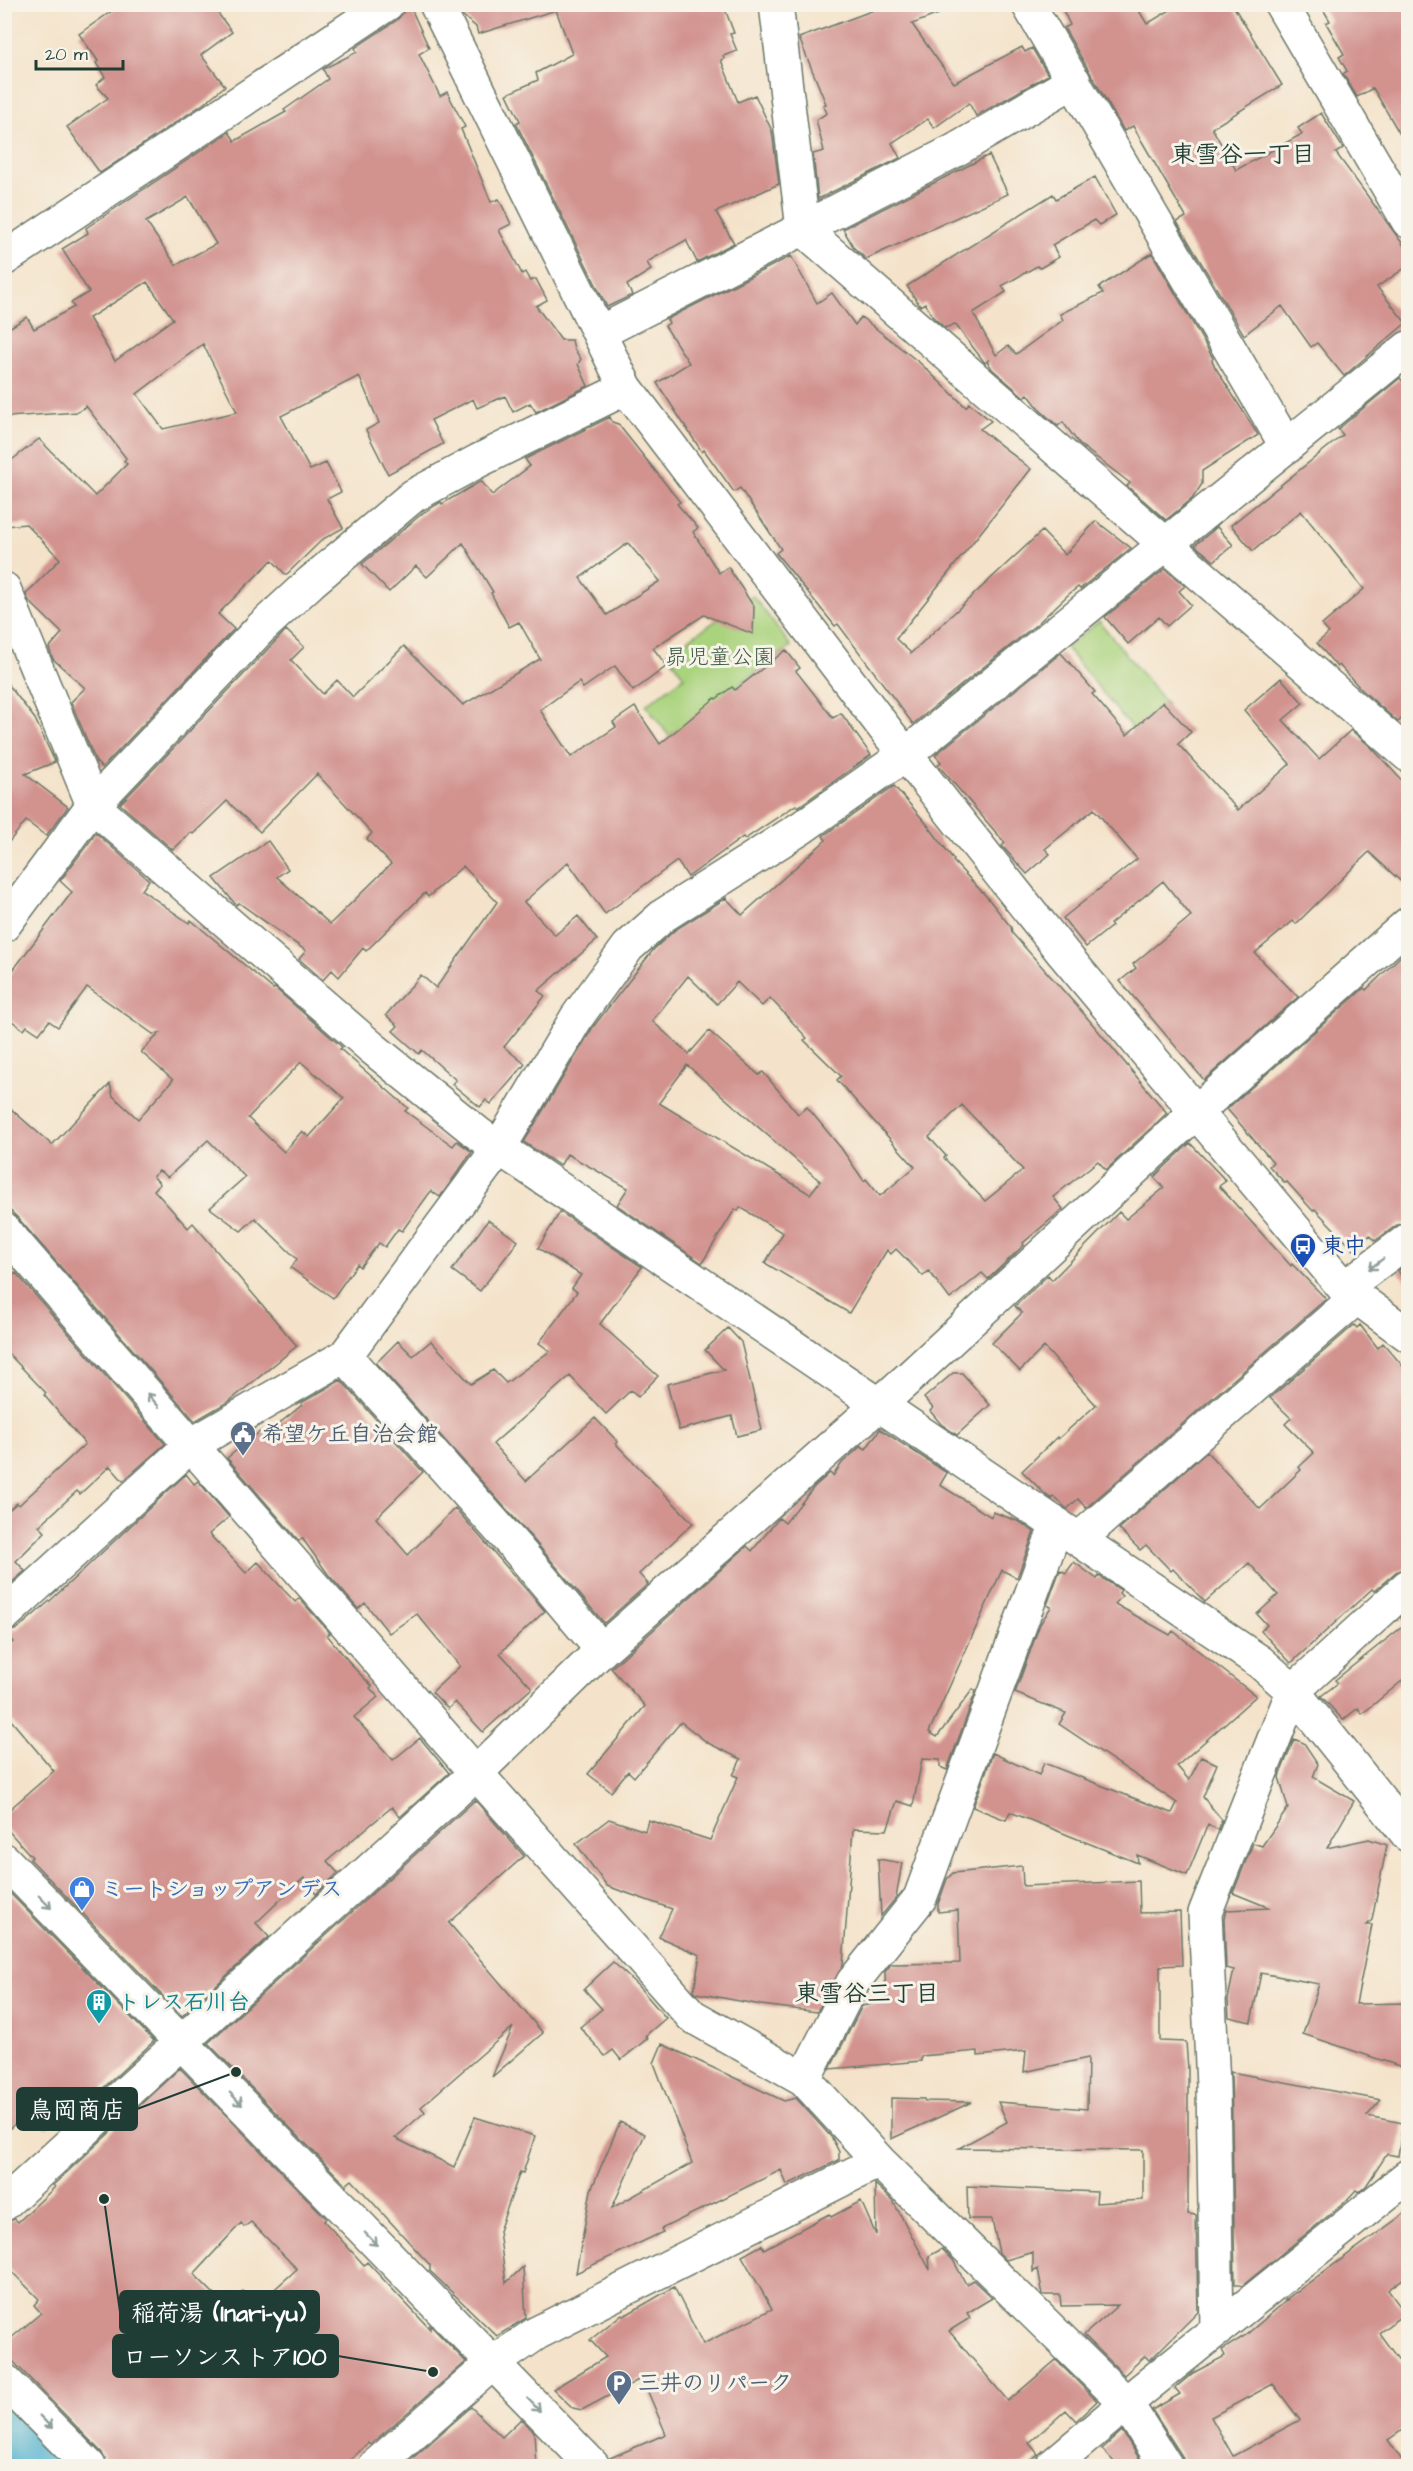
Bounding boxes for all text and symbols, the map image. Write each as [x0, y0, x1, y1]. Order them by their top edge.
scale bar [36, 33, 123, 71]
text: 20 m [45, 42, 88, 67]
district label: 東雪谷一丁目 [1171, 138, 1315, 172]
park label: 昴児童公園 [665, 642, 775, 673]
bus stop icon: 東中 [1288, 1231, 1318, 1269]
place label: 東中 [1322, 1231, 1366, 1262]
one-way arrow [1369, 1258, 1385, 1270]
one-way arrow [146, 1392, 159, 1408]
public building icon: 希望ケ丘自治会館 [228, 1419, 258, 1457]
place label: 希望ケ丘自治会館 [262, 1419, 438, 1450]
shop icon: ミートショップアンデス [67, 1874, 97, 1912]
place label: ミートショップアンデス [101, 1874, 343, 1905]
one-way arrow [38, 1895, 53, 1910]
district label: 東雪谷三丁目 [795, 1977, 939, 2011]
building icon: トレス石川台 [84, 1987, 114, 2025]
place label: トレス石川台 [118, 1987, 250, 2018]
callout: 鳥岡商店 [17, 2088, 137, 2130]
one-way arrow [228, 2092, 243, 2107]
text: 鳥岡商店 [29, 2094, 125, 2128]
one-way arrow [364, 2231, 378, 2246]
callout: 稲荷湯 (Inari-yu) [120, 2291, 319, 2333]
text: 稲荷湯 (Inari-yu) [132, 2297, 307, 2333]
callout: ローソンストア100 [113, 2335, 338, 2377]
text: ローソンストア100 [123, 2341, 327, 2375]
parking icon: 三井のリパーク [604, 2368, 634, 2406]
place label: 三井のリパーク [638, 2368, 792, 2399]
one-way arrow [526, 2397, 541, 2412]
one-way arrow [38, 2414, 53, 2429]

